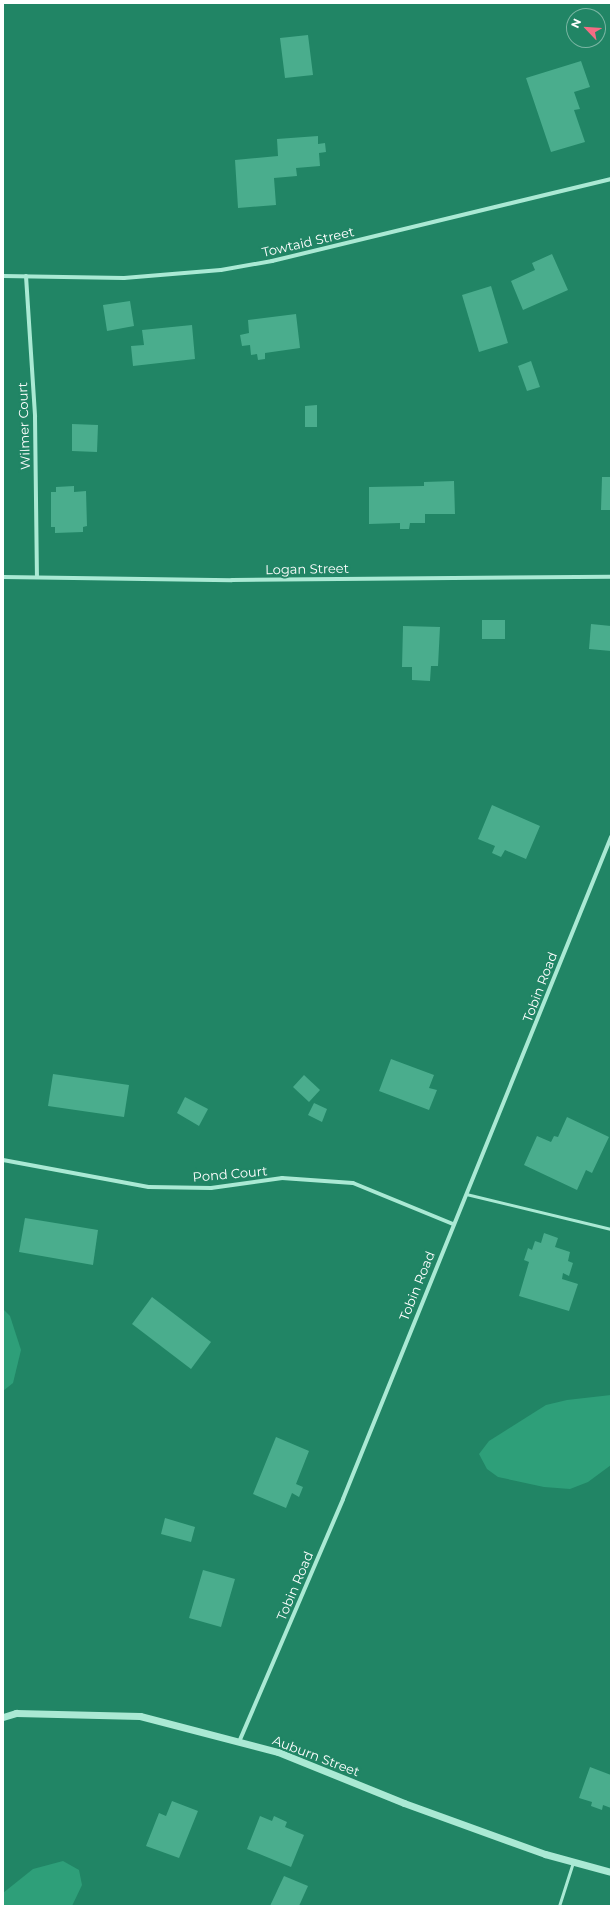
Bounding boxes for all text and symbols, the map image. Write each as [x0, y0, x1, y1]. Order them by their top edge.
north arrow [566, 8, 606, 48]
text: N [568, 16, 584, 30]
street label: Towtaid Street [260, 224, 356, 260]
street label: Wilmer Court [15, 382, 33, 470]
street label: Logan Street [265, 560, 349, 578]
street label: Tobin Road [520, 950, 560, 1024]
street label: Pond Court [192, 1163, 268, 1185]
street label: Tobin Road [396, 1249, 438, 1323]
street label: Tobin Road [273, 1549, 317, 1623]
street label: Auburn Street [270, 1732, 362, 1780]

